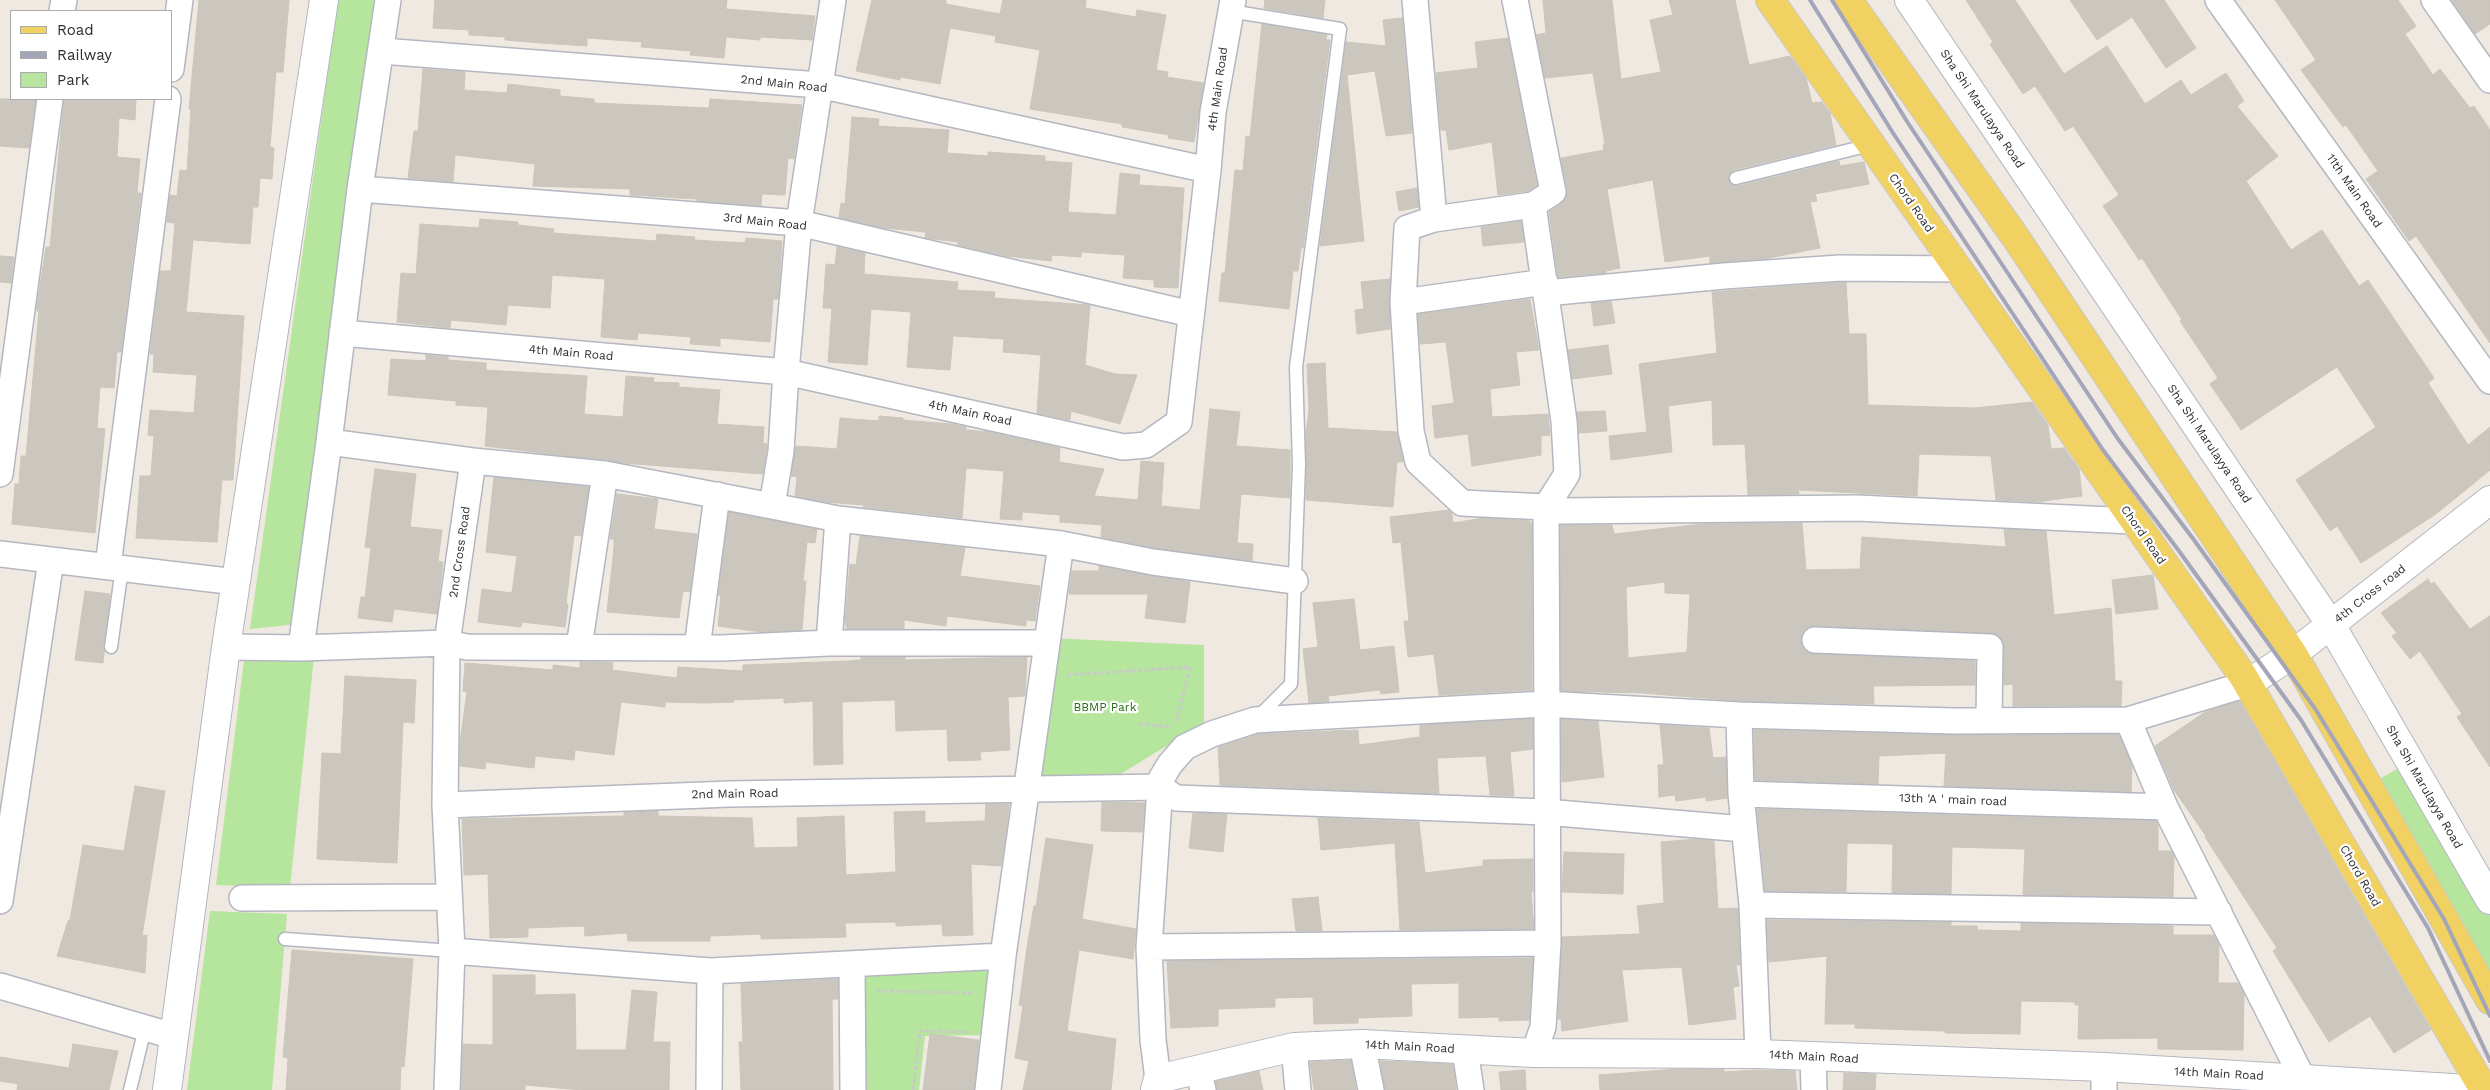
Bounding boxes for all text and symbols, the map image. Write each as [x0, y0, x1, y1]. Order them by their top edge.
legend [10, 10, 172, 100]
text: Road [57, 21, 94, 39]
text: Railway [57, 46, 112, 64]
street label: 4th Main Road [1205, 46, 1231, 132]
street label: Sha Shi Marulayya Road [1937, 47, 2027, 171]
text: Park [57, 71, 89, 89]
street label: 2nd Main Road [740, 72, 828, 96]
street label: 11th Main Road [2323, 151, 2385, 231]
street label: Chord Road [1885, 171, 1937, 235]
street label: 3rd Main Road [722, 210, 808, 234]
street label: 4th Main Road [528, 342, 614, 364]
street label: Sha Shi Marulayya Road [2164, 382, 2254, 506]
street label: 4th Main Road [927, 397, 1013, 429]
street label: Chord Road [2117, 503, 2169, 567]
street label: 2nd Cross Road [446, 505, 474, 599]
street label: 4th Cross road [2331, 562, 2409, 626]
park label: BBMP Park [1073, 700, 1137, 714]
street label: Sha Shi Marulayya Road [2383, 723, 2465, 851]
street label: 2nd Main Road [691, 786, 779, 802]
street label: 13th 'A ' main road [1899, 791, 2007, 809]
street label: Chord Road [2337, 843, 2383, 909]
street label: 14th Main Road [1365, 1037, 1455, 1057]
street label: 14th Main Road [1769, 1047, 1859, 1067]
street label: 14th Main Road [2174, 1064, 2264, 1084]

